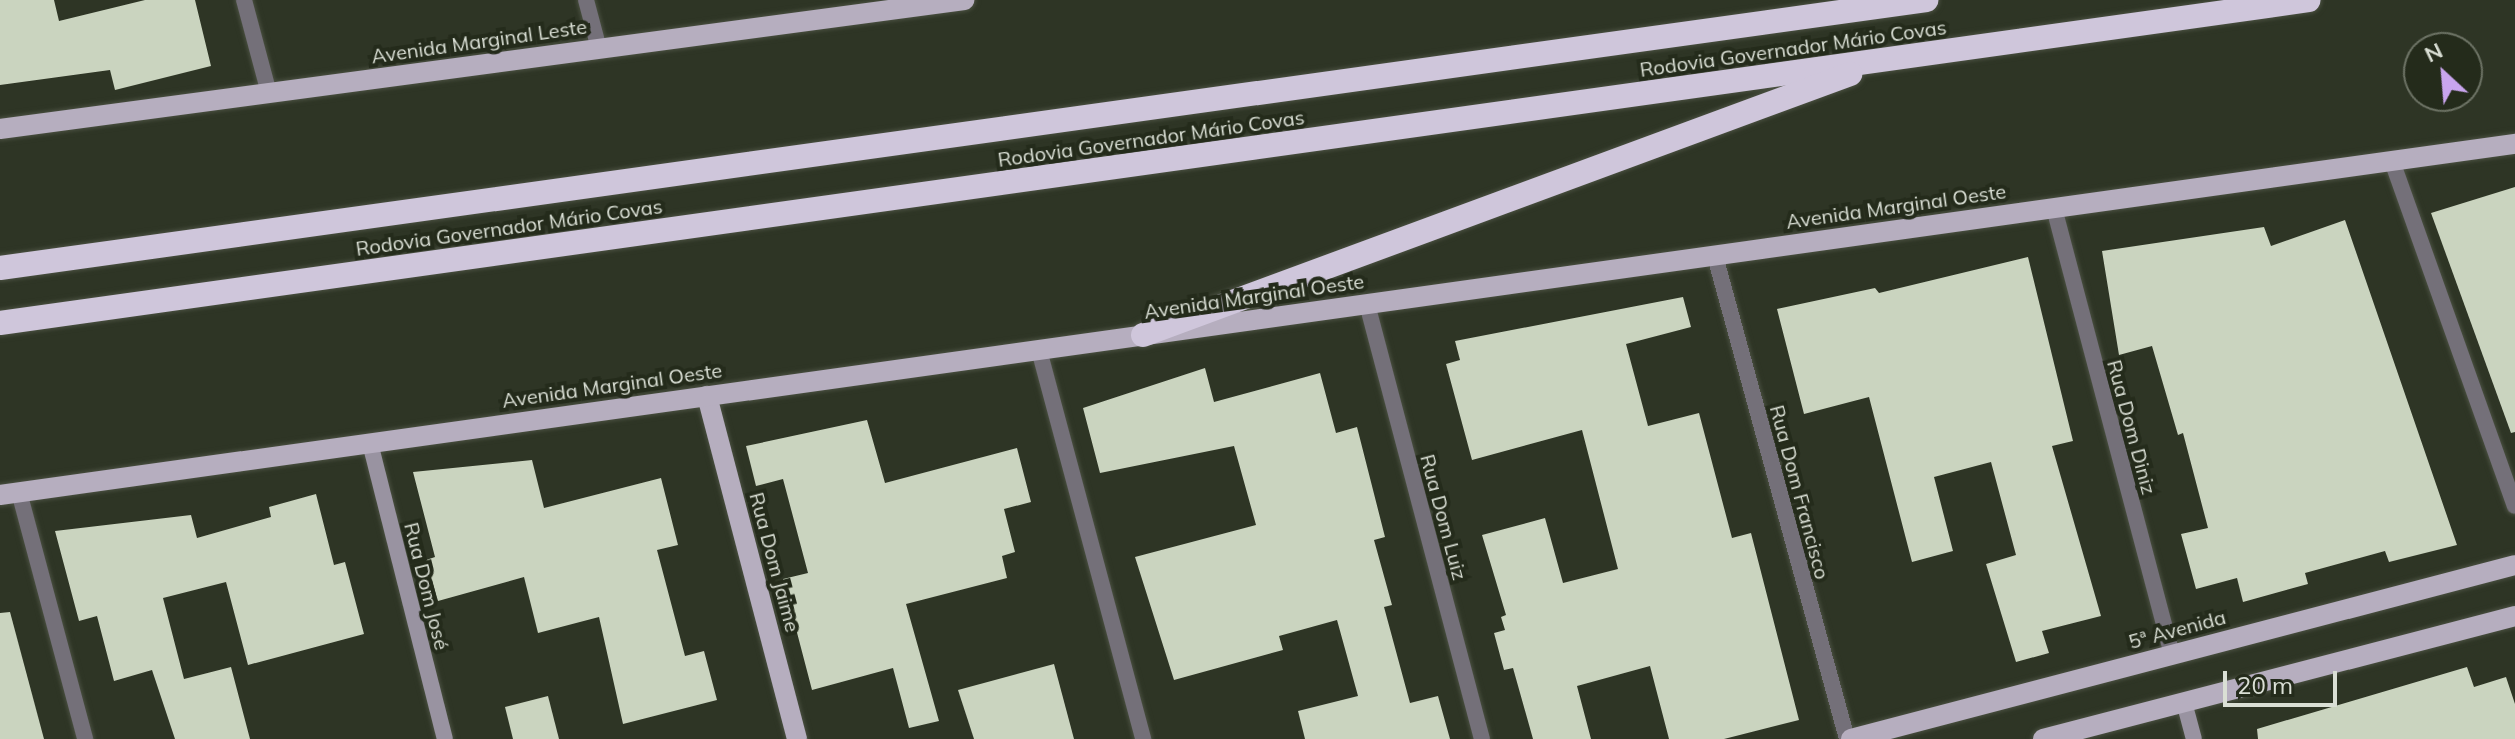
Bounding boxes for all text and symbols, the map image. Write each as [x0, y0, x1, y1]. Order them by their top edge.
street label: Avenida Marginal Leste [370, 14, 588, 68]
street label: Rodovia Governador Mário Covas [1638, 15, 1948, 81]
north arrow [2403, 32, 2483, 112]
text: N [2420, 36, 2447, 68]
street label: Rodovia Governador Mário Covas [996, 105, 1306, 171]
street label: Avenida Marginal Oeste [1784, 179, 2008, 233]
street label: Rodovia Governador Mário Covas [354, 194, 664, 260]
street label: Avenida Marginal Oeste [1142, 269, 1366, 323]
street label: Rua Dom Diniz [2103, 357, 2161, 497]
street label: Avenida Marginal Oeste [500, 358, 724, 412]
street label: Rua Dom Francisco [1765, 402, 1835, 582]
street label: Rua Dom Luiz [1416, 452, 1472, 582]
street label: Rua Dom Jaime [745, 490, 805, 634]
street label: Rua Dom José [400, 520, 454, 652]
street label: 5ª Avenida [2126, 605, 2228, 653]
scale bar [2227, 655, 2341, 705]
text: 20 m [2237, 670, 2293, 700]

